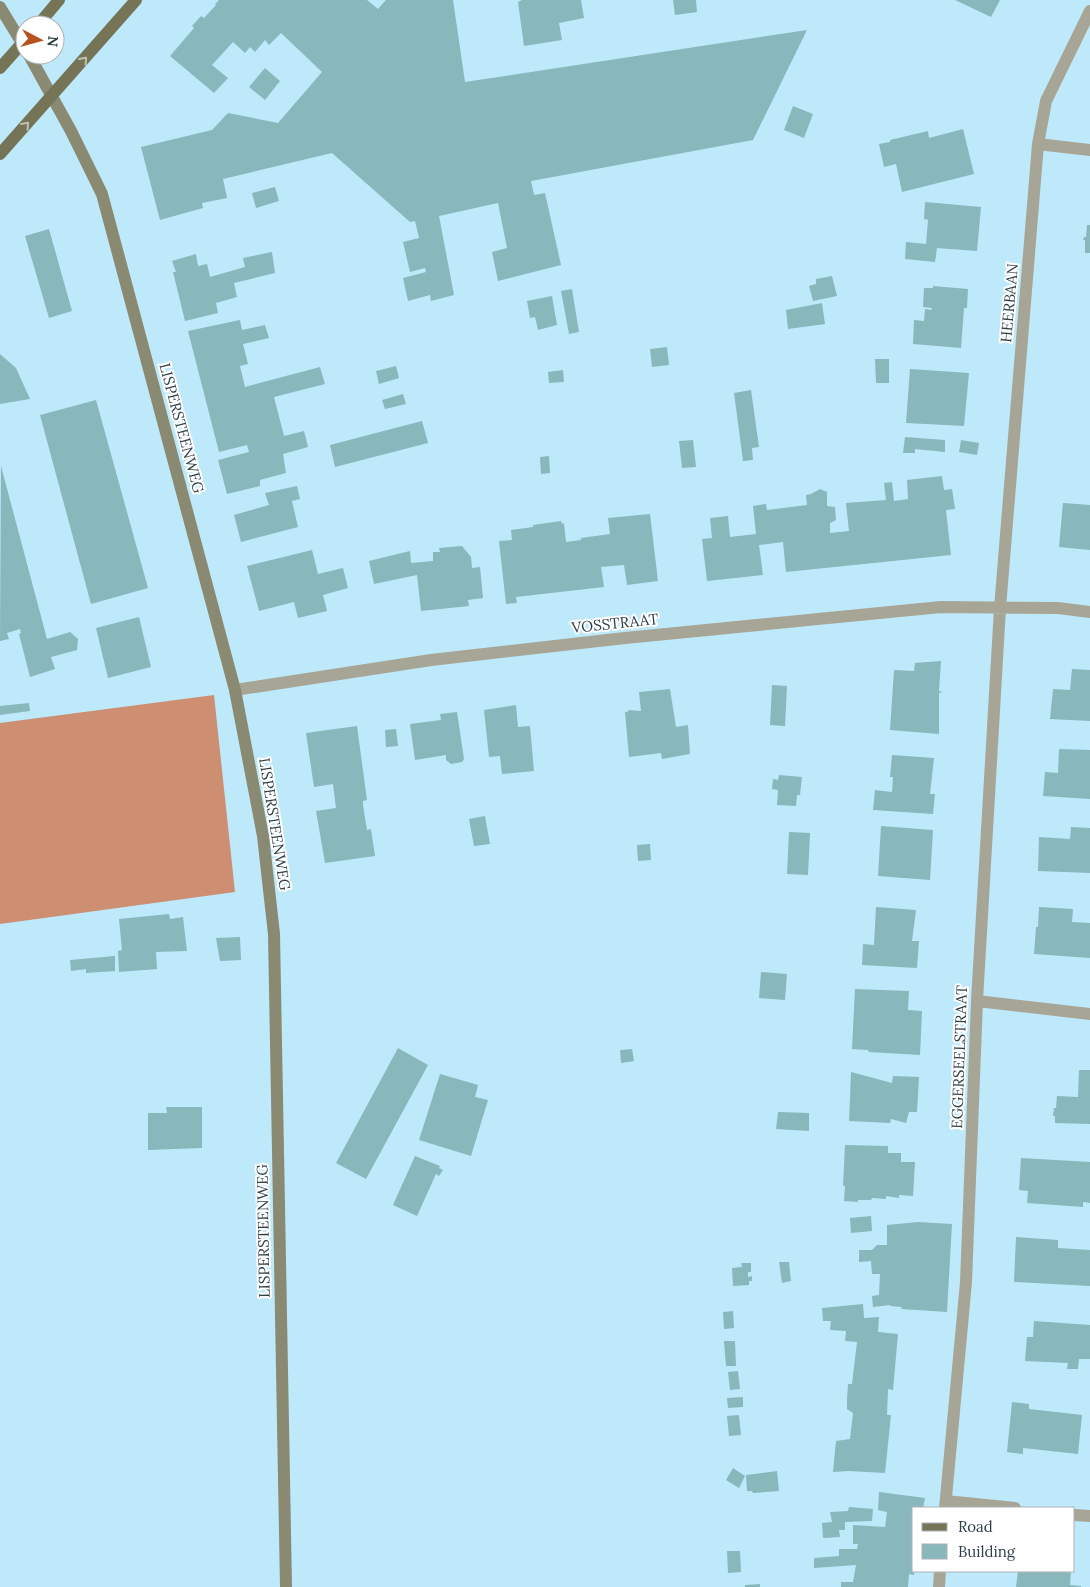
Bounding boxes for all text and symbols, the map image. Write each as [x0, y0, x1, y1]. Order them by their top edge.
north arrow [15, 15, 65, 65]
text: N [43, 35, 62, 48]
one-way arrow [79, 56, 88, 65]
one-way arrow [20, 121, 29, 130]
street label: HEERBAAN [996, 263, 1022, 343]
street label: LISPERSTEENWEG [156, 361, 209, 496]
street label: VOSSTRAAT [570, 609, 660, 637]
street label: LISPERSTEENWEG [255, 756, 295, 892]
street label: EGGERSEELSTRAAT [947, 985, 971, 1129]
street label: LISPERSTEENWEG [252, 1163, 274, 1298]
legend [912, 1507, 1075, 1572]
text: Road [958, 1517, 993, 1536]
text: Building [958, 1542, 1016, 1561]

